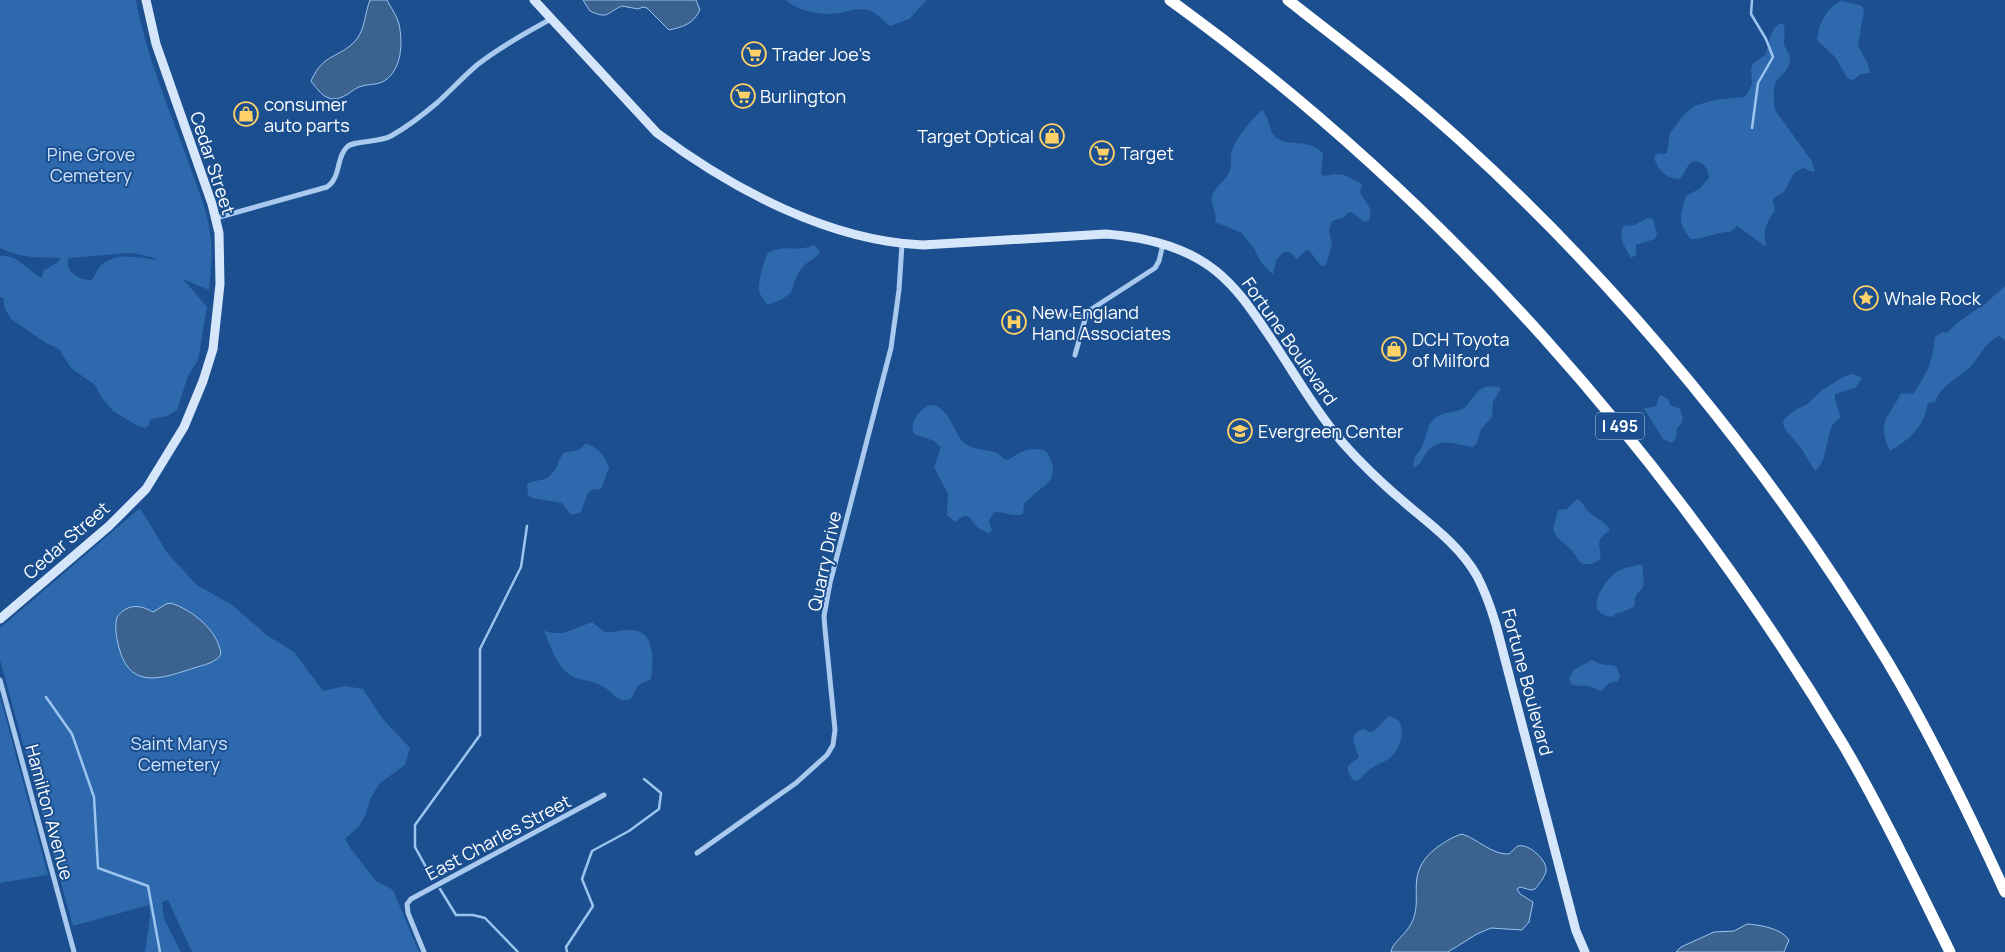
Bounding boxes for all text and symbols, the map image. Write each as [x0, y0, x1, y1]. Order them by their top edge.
supermarket icon: Trader Joe's [741, 41, 767, 67]
place label: Trader Joe's [772, 42, 871, 66]
supermarket icon: Burlington [730, 83, 756, 109]
place label: Burlington [760, 84, 846, 108]
place label: consumer auto parts [264, 92, 350, 137]
shop icon: consumer auto parts [233, 101, 259, 127]
street label: Cedar Street [185, 108, 241, 218]
shop icon: Target Optical [1039, 123, 1065, 149]
place label: Target Optical [917, 124, 1034, 148]
supermarket icon: Target [1089, 140, 1115, 166]
place label: Target [1120, 141, 1174, 165]
park label: Pine Grove Cemetery [47, 142, 135, 187]
street label: Fortune Boulevard [1237, 272, 1343, 410]
place icon: Whale Rock [1853, 285, 1879, 311]
place label: Whale Rock [1884, 286, 1982, 310]
place label: New England Hand Associates [1032, 300, 1171, 345]
hospital icon: New England Hand Associates [1001, 309, 1027, 335]
place label: DCH Toyota of Milford [1412, 327, 1509, 372]
shop icon: DCH Toyota of Milford [1381, 336, 1407, 362]
road number: I 495 [1596, 412, 1644, 440]
school or university icon: Evergreen Center [1227, 418, 1253, 444]
place label: Evergreen Center [1258, 419, 1404, 443]
street label: Cedar Street [18, 496, 114, 584]
street label: Quarry Drive [802, 509, 846, 613]
street label: Fortune Boulevard [1497, 606, 1559, 758]
park label: Saint Marys Cemetery [130, 731, 228, 776]
street label: Hamilton Avenue [20, 742, 80, 882]
street label: East Charles Street [421, 789, 575, 885]

